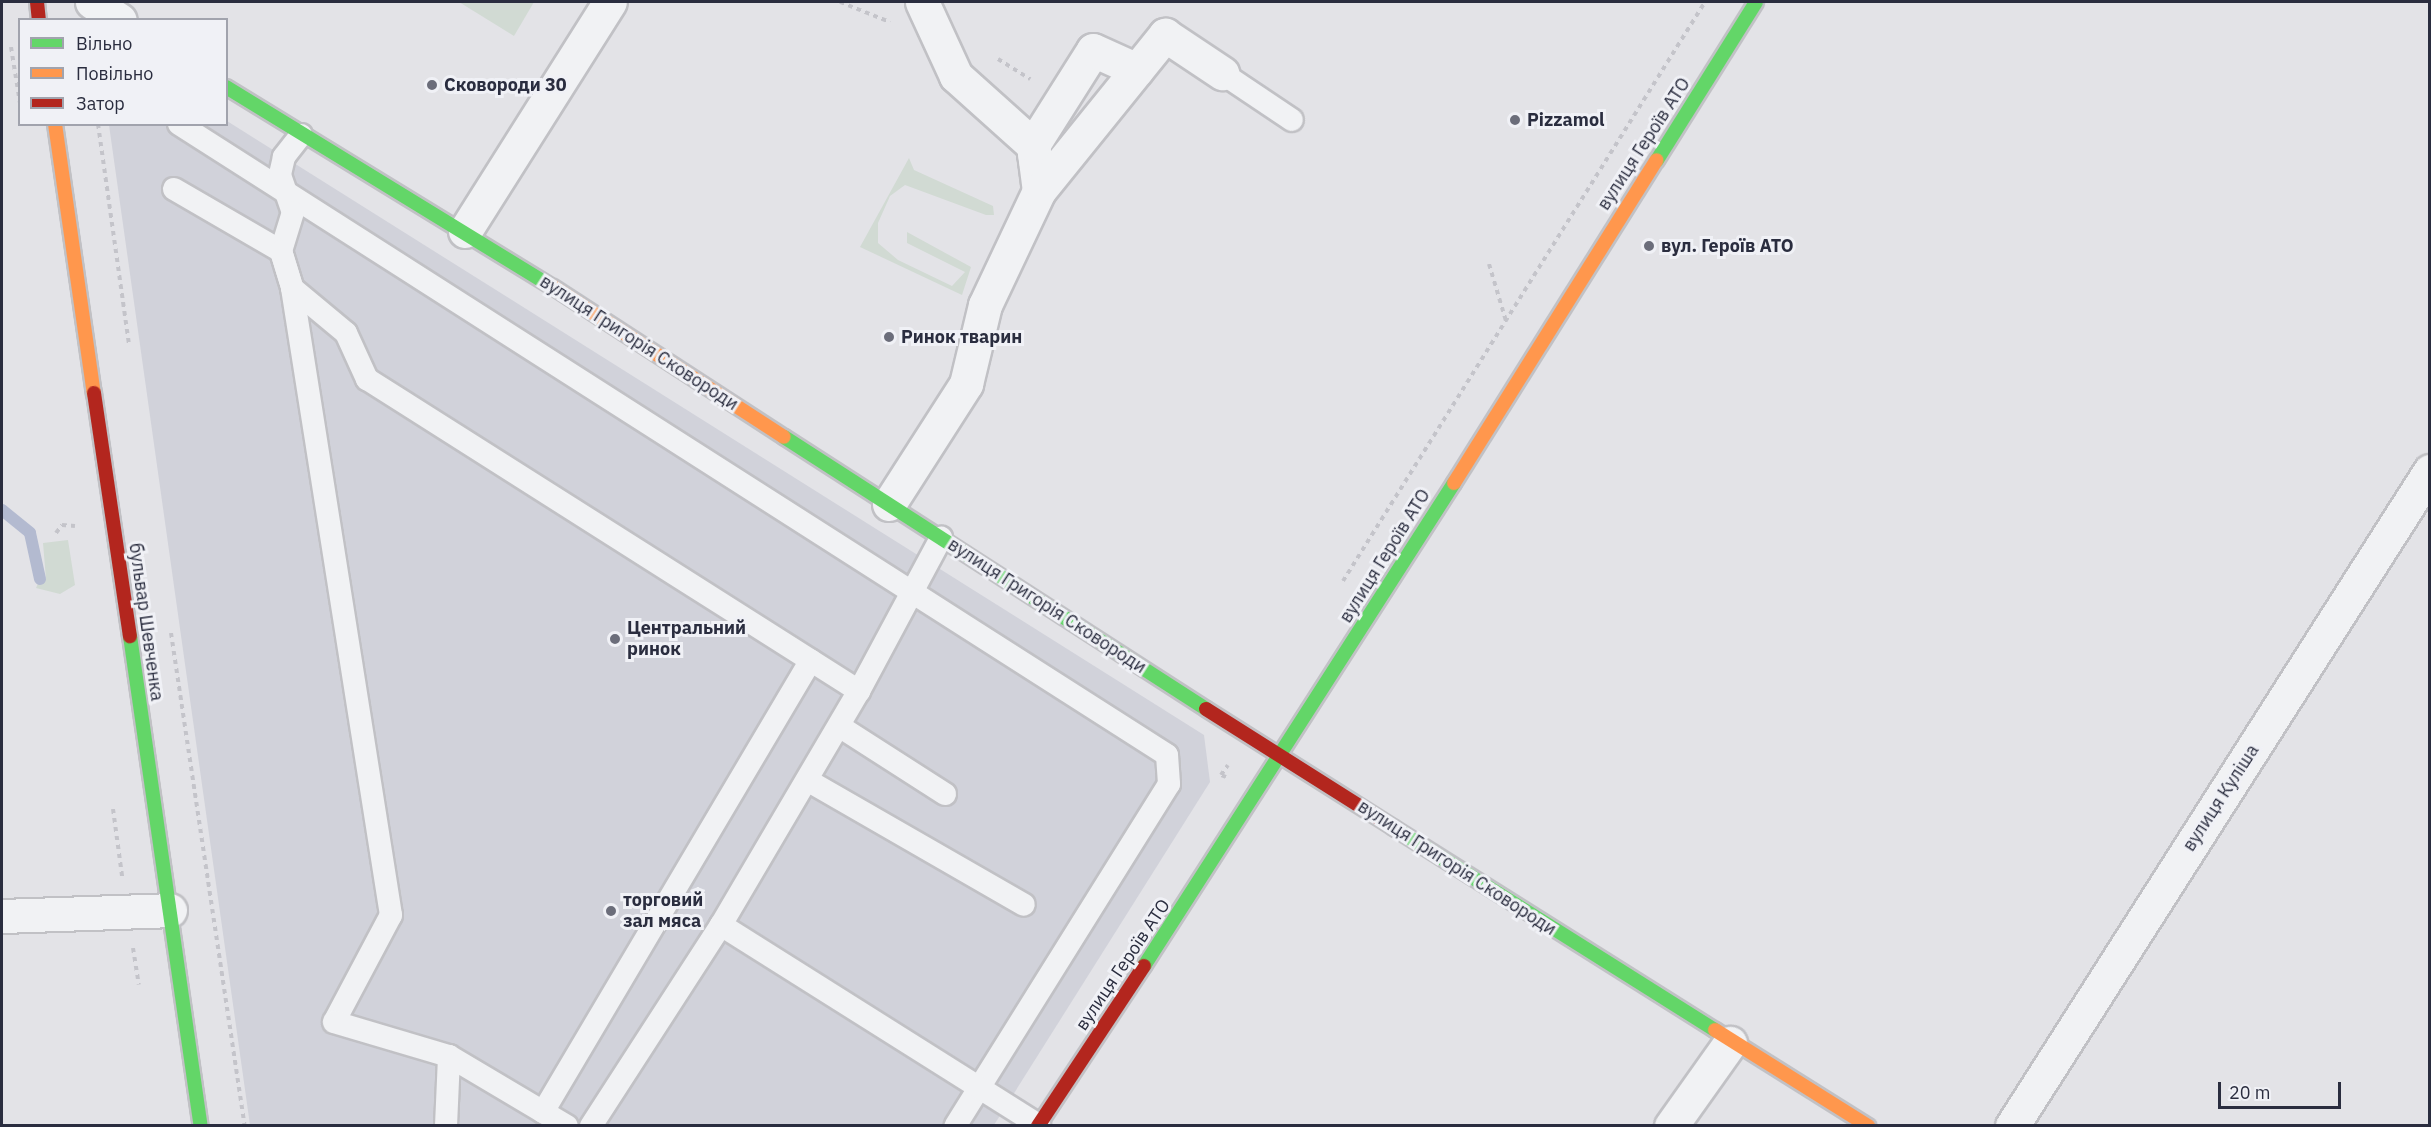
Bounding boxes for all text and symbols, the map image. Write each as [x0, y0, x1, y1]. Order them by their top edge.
legend [18, 18, 228, 126]
text: Вільно [76, 32, 132, 55]
text: Повільно [76, 62, 153, 85]
place label: Сковороди 30 [444, 74, 567, 96]
street label: вулиця Героїв АТО [1593, 74, 1695, 214]
marker: Сковороди 30 [425, 78, 439, 92]
text: Затор [76, 92, 125, 115]
place label: Pizzamol [1527, 109, 1605, 131]
marker: Pizzamol [1508, 113, 1522, 127]
place label: вул. Героїв АТО [1661, 235, 1794, 257]
marker: вул. Героїв АТО [1642, 239, 1656, 253]
street label: вулиця Григорія Сковороди [536, 271, 742, 415]
place label: Ринок тварин [901, 326, 1022, 348]
marker: Ринок тварин [882, 330, 896, 344]
street label: вулиця Героїв АТО [1335, 485, 1435, 627]
street label: вулиця Григорія Сковороди [944, 534, 1150, 678]
street label: бульвар Шевченка [124, 542, 168, 702]
place label: Центральний ринок [627, 618, 746, 660]
marker: Центральний ринок [608, 632, 622, 646]
street label: вулиця Куліша [2178, 741, 2264, 855]
street label: вулиця Григорія Сковороди [1354, 796, 1560, 940]
place label: торговий зал мяса [623, 890, 703, 932]
street label: вулиця Героїв АТО [1071, 895, 1175, 1035]
marker: торговий зал мяса [604, 904, 618, 918]
scale bar [2221, 1070, 2344, 1108]
text: 20 m [2229, 1081, 2271, 1104]

